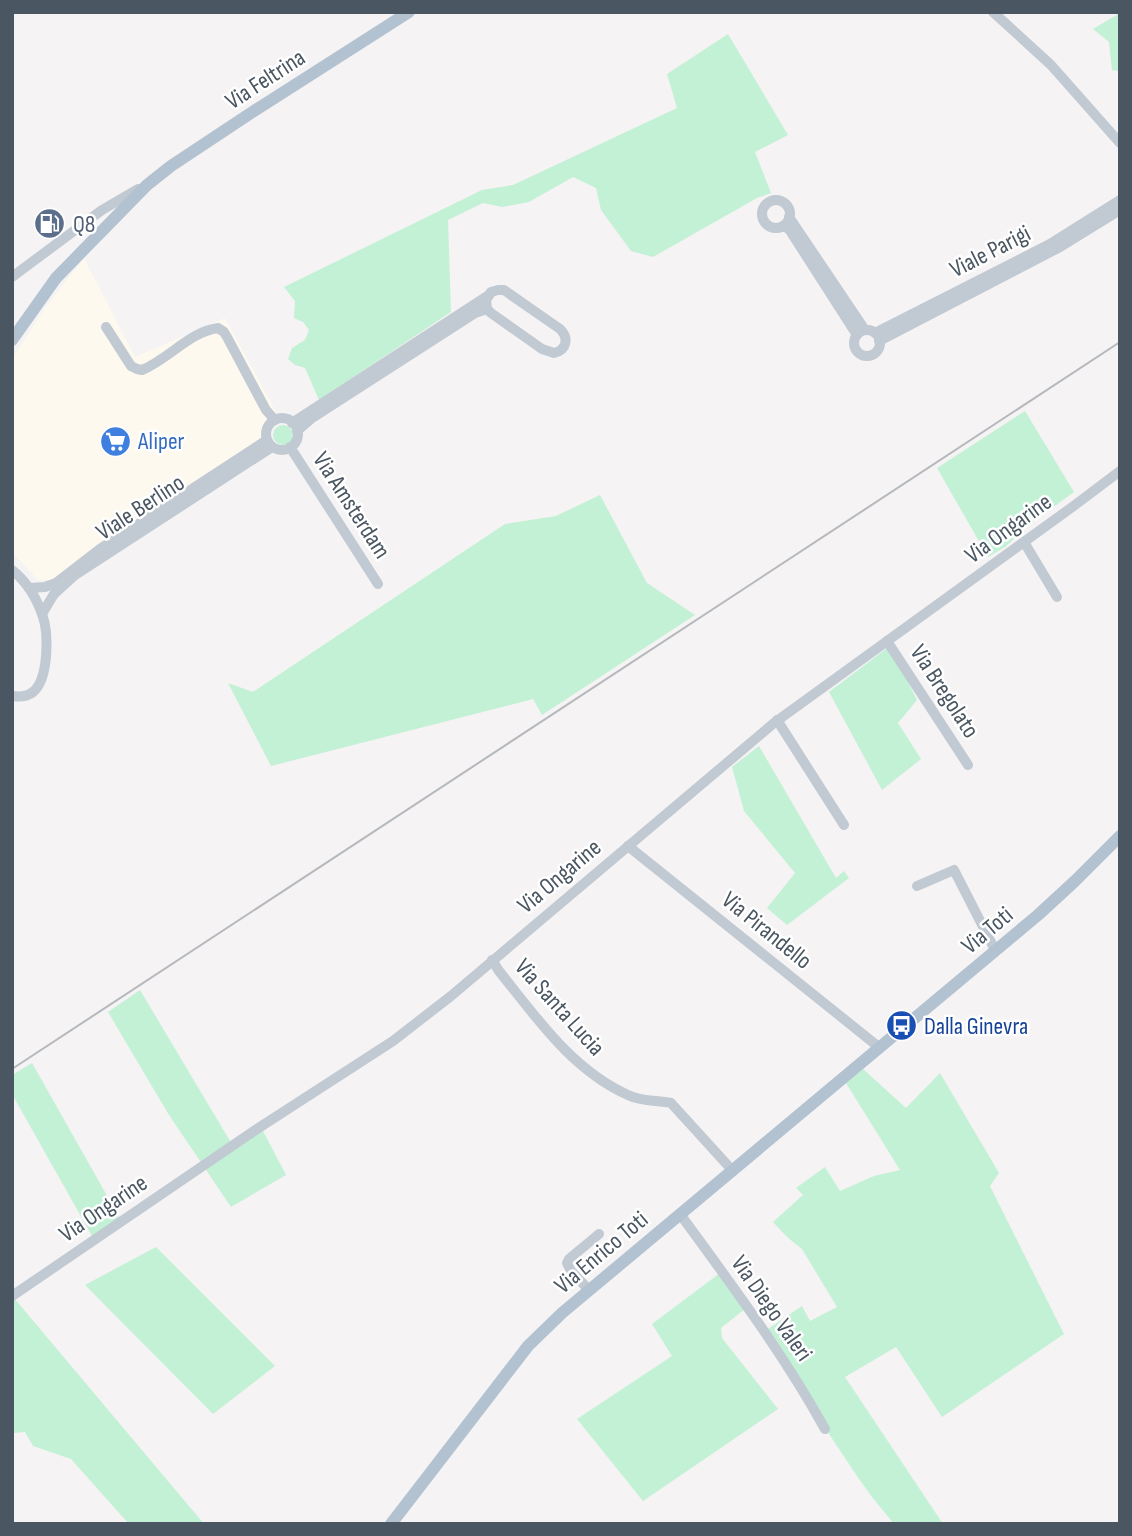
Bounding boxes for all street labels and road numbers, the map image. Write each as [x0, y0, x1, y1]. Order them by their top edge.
street label: Via Feltrina [220, 43, 311, 116]
street label: Viale Parigi [945, 219, 1036, 284]
street label: Via Amsterdam [306, 447, 397, 564]
street label: Viale Berlino [91, 468, 190, 547]
street label: Via Ongarine [959, 487, 1057, 570]
street label: Via Bregolato [904, 639, 985, 743]
street label: Via Ongarine [512, 833, 607, 920]
street label: Via Pirandello [716, 885, 818, 975]
street label: Via Toti [956, 901, 1019, 960]
street label: Via Santa Lucia [508, 953, 611, 1062]
street label: Via Ongarine [54, 1168, 153, 1248]
street label: Via Enrico Toti [549, 1205, 654, 1300]
street label: Via Diego Valeri [725, 1250, 819, 1367]

